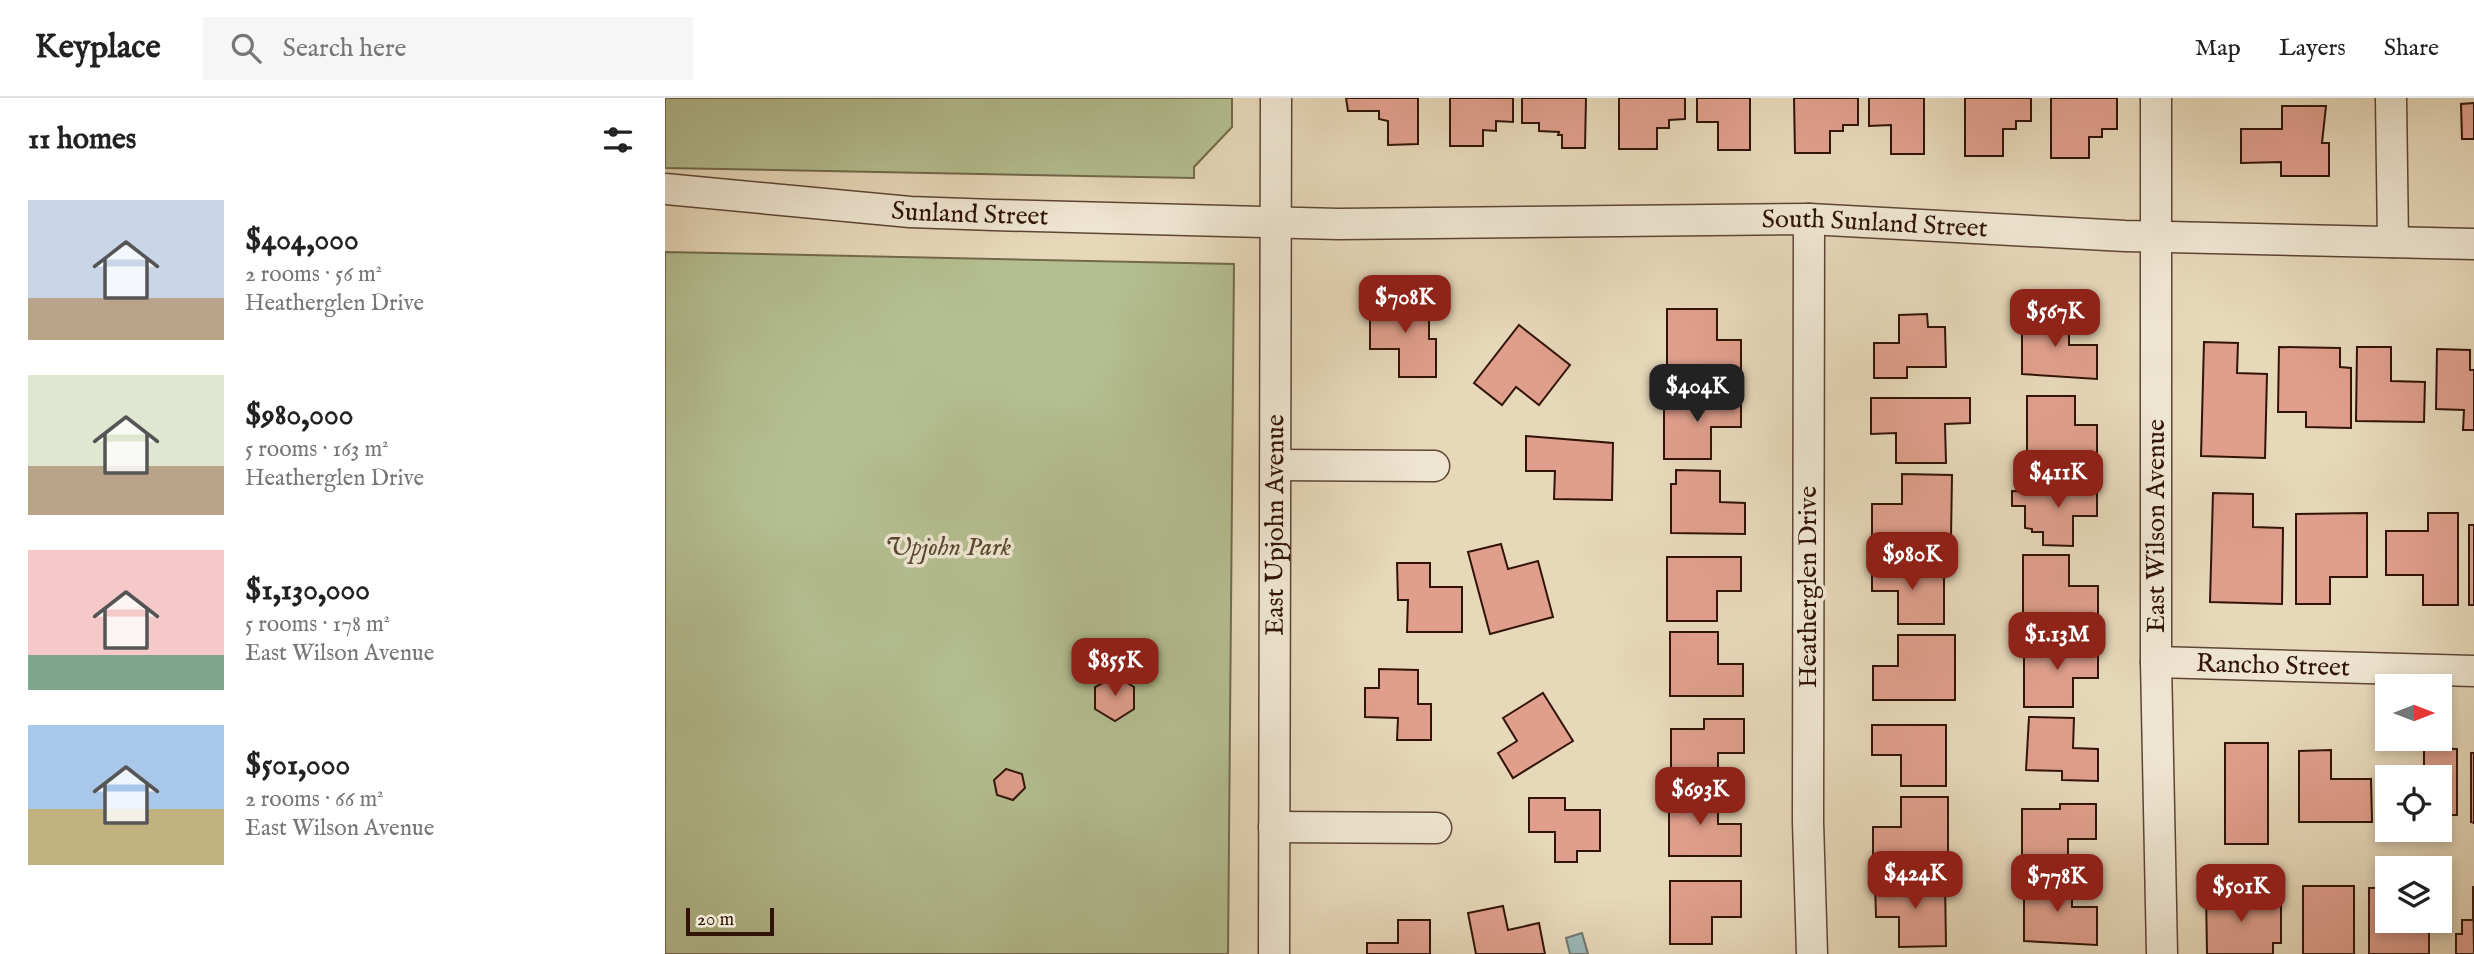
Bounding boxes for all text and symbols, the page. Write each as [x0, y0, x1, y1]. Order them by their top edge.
search box [203, 17, 693, 80]
text: Keyplace [35, 27, 161, 69]
icon: search [227, 29, 265, 67]
text: Search here [283, 32, 407, 65]
text: Map [2195, 33, 2241, 64]
text: Layers [2279, 33, 2346, 64]
text: Share [2384, 33, 2439, 64]
text: 11 homes [28, 121, 136, 159]
icon: filters [599, 121, 637, 159]
street label: Sunland Street [890, 194, 1049, 233]
street label: South Sunland Street [1761, 202, 1989, 245]
text: $404,000 [245, 222, 359, 260]
icon: home [84, 228, 168, 312]
text: 2 rooms · 56 m² [245, 260, 382, 289]
pin: $708K [1356, 275, 1454, 335]
text: $708K [1375, 283, 1435, 312]
text: Heatherglen Drive [245, 289, 424, 318]
pin: $567K [2006, 289, 2104, 349]
text: $567K [2026, 297, 2084, 326]
pin: $404K [1648, 364, 1746, 424]
text: $404K [1665, 372, 1729, 401]
text: $980,000 [245, 397, 353, 435]
icon: home [84, 403, 168, 487]
street label: East Upjohn Avenue [1258, 414, 1292, 636]
street label: East Wilson Avenue [2140, 419, 2173, 633]
text: 5 rooms · 163 m² [245, 435, 389, 464]
pin: $411K [2009, 450, 2107, 510]
text: $411K [2029, 458, 2087, 487]
text: Heatherglen Drive [245, 464, 424, 493]
street label: Heatherglen Drive [1792, 486, 1825, 688]
park label: Upjohn Park [885, 531, 1012, 564]
pin: $980K [1863, 532, 1961, 592]
text: $980K [1882, 540, 1942, 569]
text: $1,130,000 [245, 572, 370, 610]
icon: home [84, 578, 168, 662]
text: 5 rooms · 178 m² [245, 610, 390, 639]
pin: $1.13M [2000, 612, 2114, 672]
text: $1.13M [2024, 620, 2090, 649]
pin: $855K [1066, 638, 1164, 698]
text: East Wilson Avenue [245, 639, 434, 668]
text: $855K [1087, 646, 1143, 675]
street label: Rancho Street [2196, 647, 2350, 684]
north arrow [2375, 674, 2452, 751]
map controls [2375, 674, 2452, 933]
text: $501,000 [245, 747, 350, 785]
icon: home [84, 753, 168, 837]
button: locate [2375, 765, 2452, 842]
pin: $693K [1651, 768, 1749, 827]
text: $693K [1671, 775, 1729, 804]
text: 2 rooms · 66 m² [245, 785, 384, 814]
text: East Wilson Avenue [245, 814, 434, 843]
pin: $424K [1866, 852, 1964, 911]
pin: $778K [2008, 854, 2106, 914]
button: layers [2375, 856, 2452, 933]
text: $424K [1884, 859, 1946, 888]
text: $778K [2027, 862, 2087, 891]
pin: $501K [2192, 864, 2290, 924]
text: $501K [2212, 872, 2270, 901]
scale bar [686, 905, 773, 937]
text: 20 m [697, 908, 734, 932]

